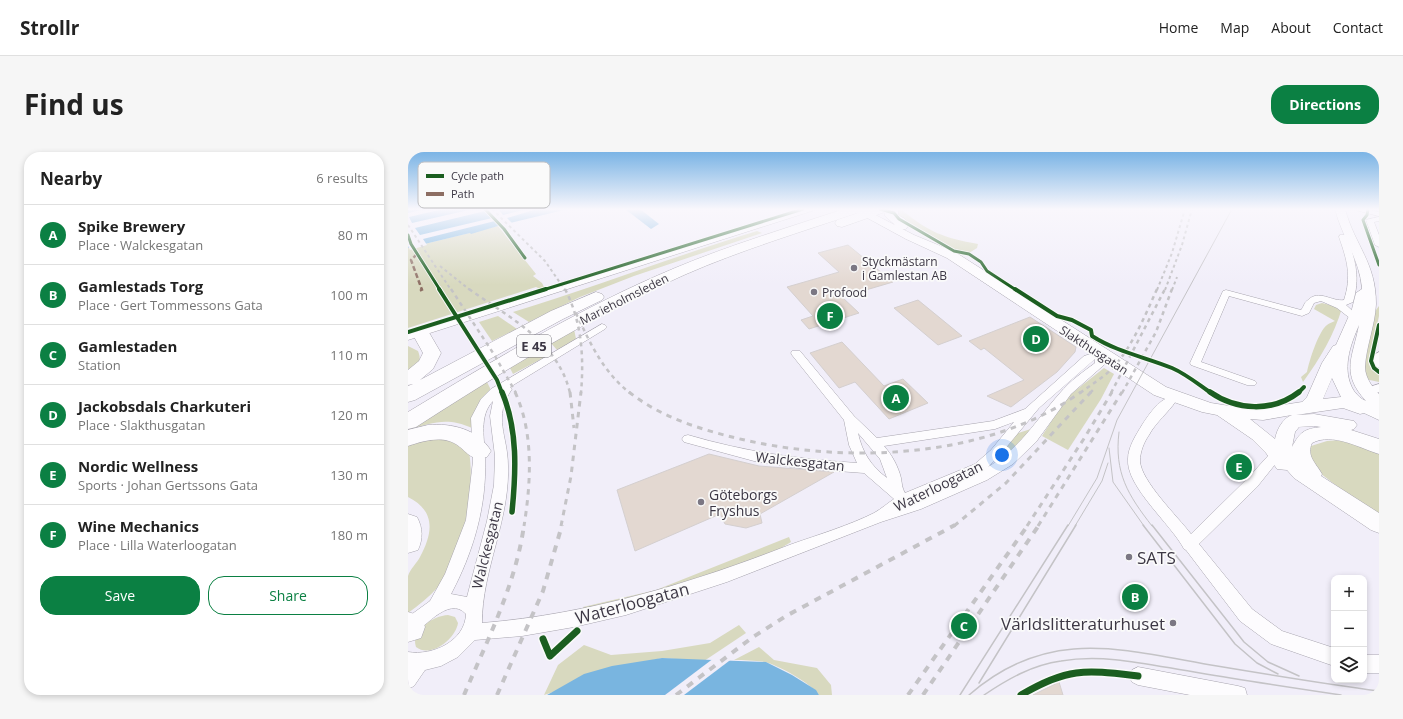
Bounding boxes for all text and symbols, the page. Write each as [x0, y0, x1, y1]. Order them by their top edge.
text: Strollr [20, 15, 79, 41]
text: Home [1159, 18, 1198, 37]
text: Map [1220, 18, 1249, 37]
text: About [1271, 18, 1311, 37]
text: Contact [1333, 18, 1383, 37]
text: Find us [24, 85, 124, 123]
button: Directions [1271, 85, 1379, 124]
legend [418, 162, 550, 208]
text: Nearby [40, 167, 102, 190]
text: Cycle path [451, 168, 504, 183]
text: 6 results [316, 169, 368, 187]
text: Path [451, 186, 474, 201]
text: Spike Brewery [78, 216, 185, 236]
text: A [49, 226, 57, 244]
text: 80 m [338, 226, 368, 244]
text: Place · Walckesgatan [78, 236, 203, 254]
place label: Styckmästarn i Gamlestan AB [862, 253, 947, 284]
marker: Styckmästarn i Gamlestan AB [849, 263, 859, 273]
street label: Marieholmsleden [577, 269, 671, 329]
text: Gamlestads Torg [78, 276, 203, 296]
place label: Profood [822, 284, 867, 301]
text: B [49, 286, 57, 304]
text: 100 m [330, 286, 368, 304]
marker: Profood [809, 287, 819, 297]
text: Place · Gert Tommessons Gata [78, 296, 263, 314]
pin: F [817, 301, 843, 331]
street label: Slakthusgatan [1056, 321, 1132, 379]
pin: D [1023, 324, 1049, 354]
road number: E 45 [517, 335, 551, 357]
text: Gamlestaden [78, 336, 177, 356]
text: C [49, 346, 57, 364]
text: 110 m [330, 346, 368, 364]
text: Station [78, 356, 121, 374]
pin: A [883, 383, 909, 413]
text: Jackobsdals Charkuteri [78, 396, 251, 416]
text: D [48, 406, 58, 424]
text: 120 m [330, 406, 368, 424]
text: Place · Slakthusgatan [78, 416, 205, 434]
your location [992, 445, 1012, 465]
street label: Walckesgatan [754, 447, 846, 475]
pin: E [1226, 452, 1252, 482]
text: Nordic Wellness [78, 456, 198, 476]
street label: Waterloogatan [891, 456, 985, 516]
text: E [49, 466, 57, 484]
text: 130 m [330, 466, 368, 484]
text: Sports · Johan Gertssons Gata [78, 476, 258, 494]
place label: Göteborgs Fryshus [709, 485, 778, 520]
marker: Göteborgs Fryshus [696, 497, 706, 507]
street label: Walckesgatan [467, 499, 507, 591]
text: Wine Mechanics [78, 516, 199, 536]
text: F [49, 526, 57, 544]
text: 180 m [330, 526, 368, 544]
text: Place · Lilla Waterloogatan [78, 536, 237, 554]
place label: SATS [1137, 546, 1176, 569]
marker: SATS [1124, 552, 1134, 562]
map controls [1331, 575, 1367, 683]
button: + [1331, 575, 1367, 611]
button: Save [40, 576, 200, 615]
button: Share [208, 576, 368, 615]
street label: Waterloogatan [572, 577, 692, 629]
pin: B [1122, 582, 1148, 612]
pin: C [951, 611, 977, 641]
button: − [1331, 611, 1367, 647]
place label: Världslitteraturhuset [1001, 612, 1165, 635]
marker: Världslitteraturhuset [1168, 618, 1178, 628]
button: layers [1331, 647, 1367, 683]

